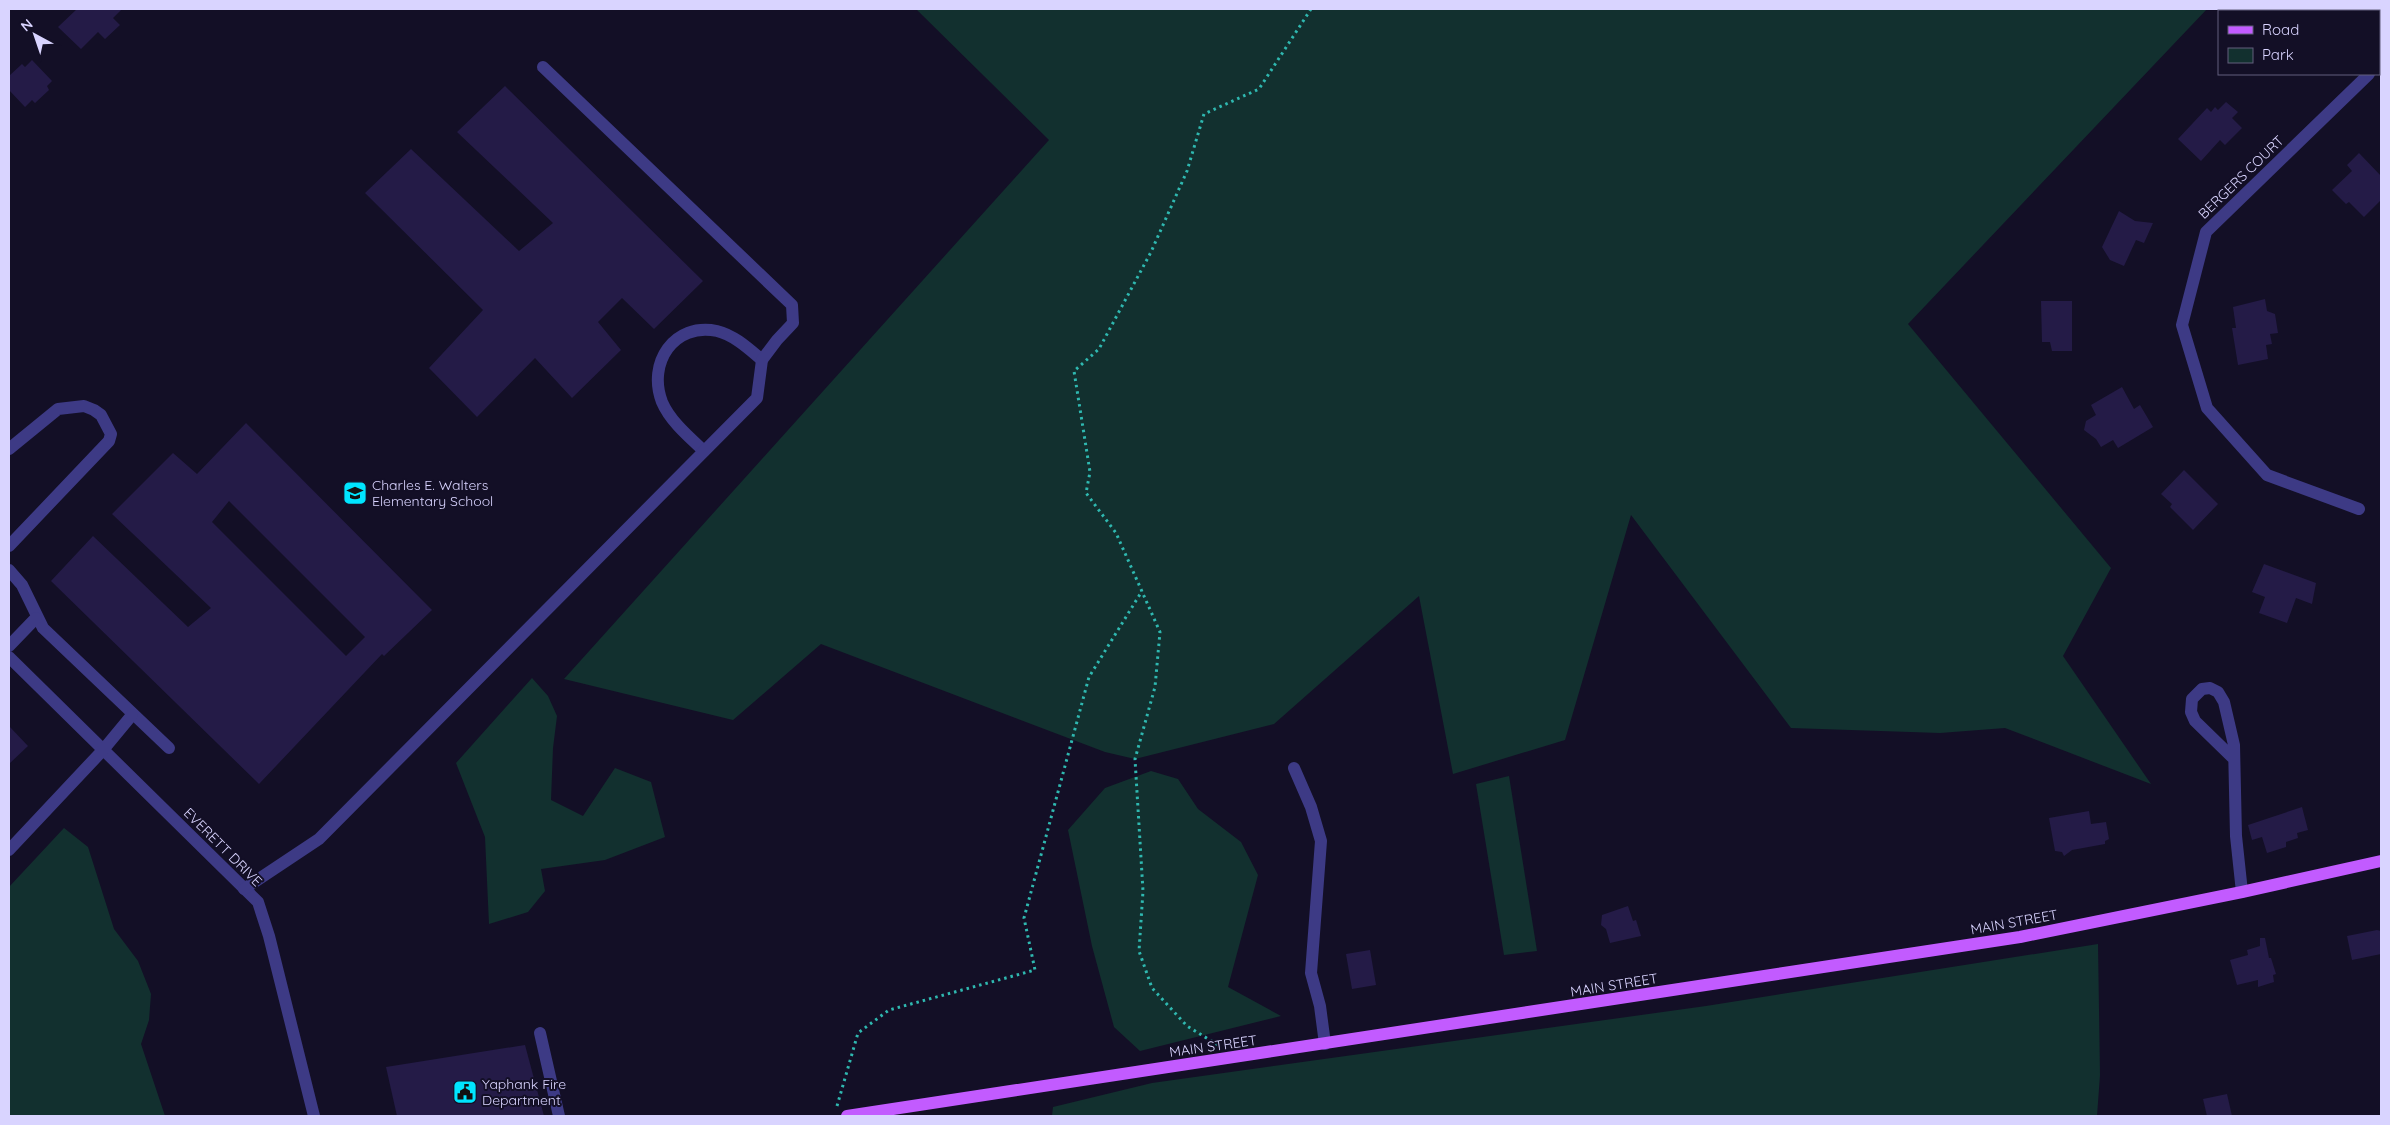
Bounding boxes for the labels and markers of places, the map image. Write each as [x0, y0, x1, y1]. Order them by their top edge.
place label: Charles E. Walters Elementary School [372, 476, 493, 510]
school or university icon: Charles E. Walters Elementary School [342, 480, 368, 506]
place label: Yaphank Fire Department [482, 1075, 566, 1109]
public building icon: Yaphank Fire Department [452, 1079, 478, 1105]

